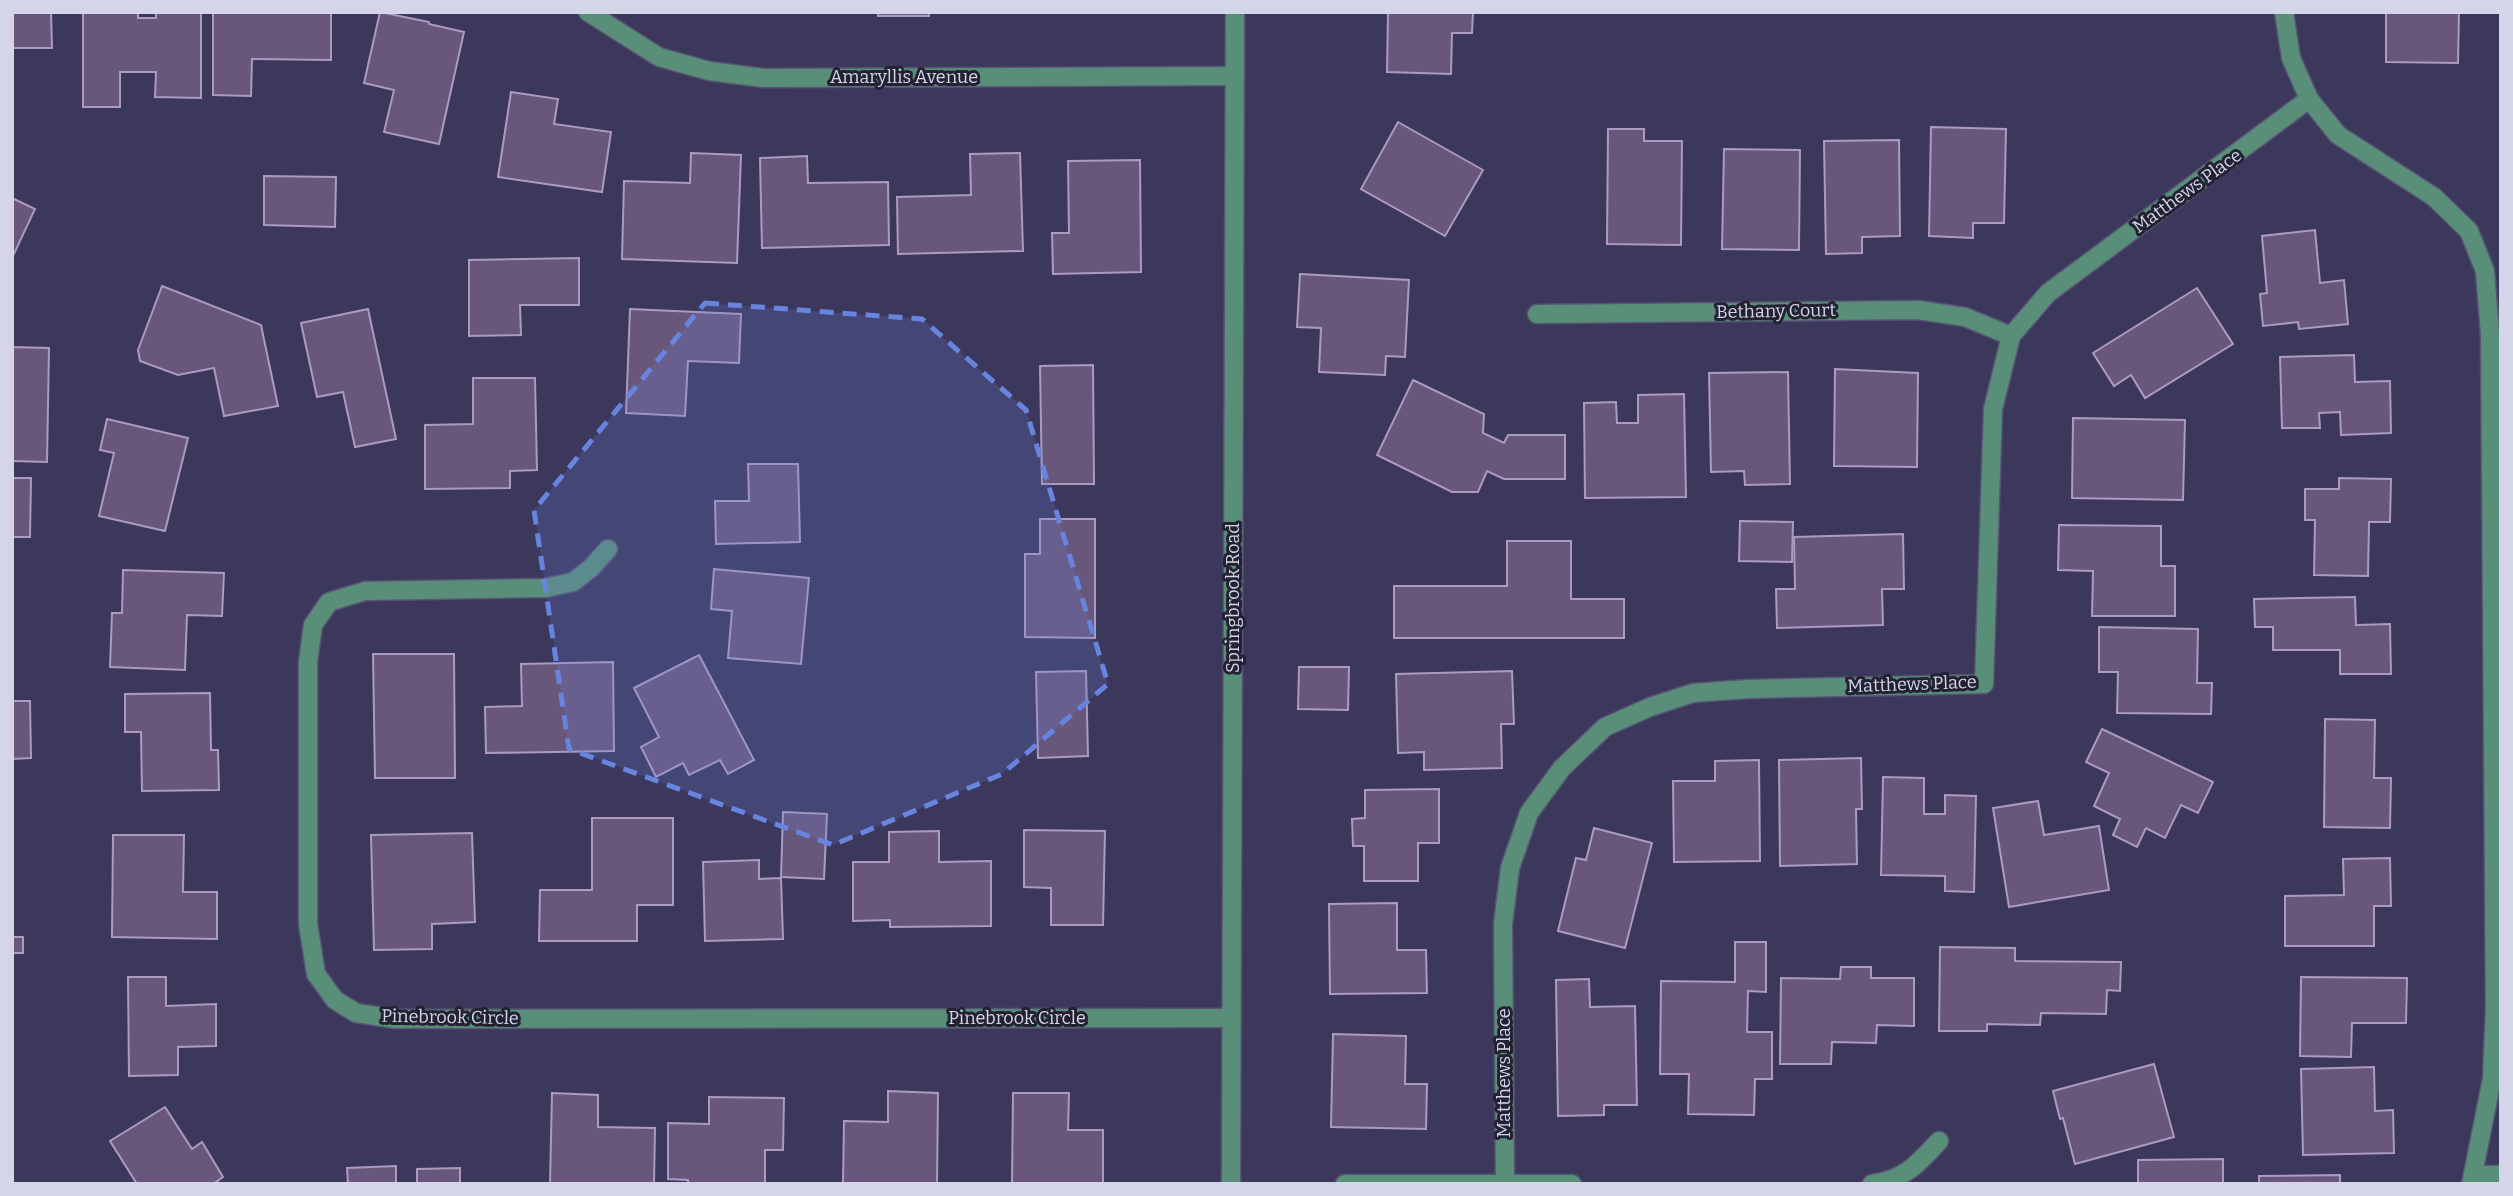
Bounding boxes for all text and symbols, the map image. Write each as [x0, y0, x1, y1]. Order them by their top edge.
street label: Amaryllis Avenue [830, 66, 978, 88]
street label: Matthews Place [2128, 144, 2246, 238]
street label: Bethany Court [1716, 299, 1837, 323]
street label: Springbrook Road [1222, 523, 1244, 673]
street label: Matthews Place [1847, 671, 1977, 697]
street label: Pinebrook Circle [381, 1005, 519, 1029]
street label: Pinebrook Circle [948, 1007, 1086, 1029]
street label: Matthews Place [1493, 1008, 1515, 1138]

